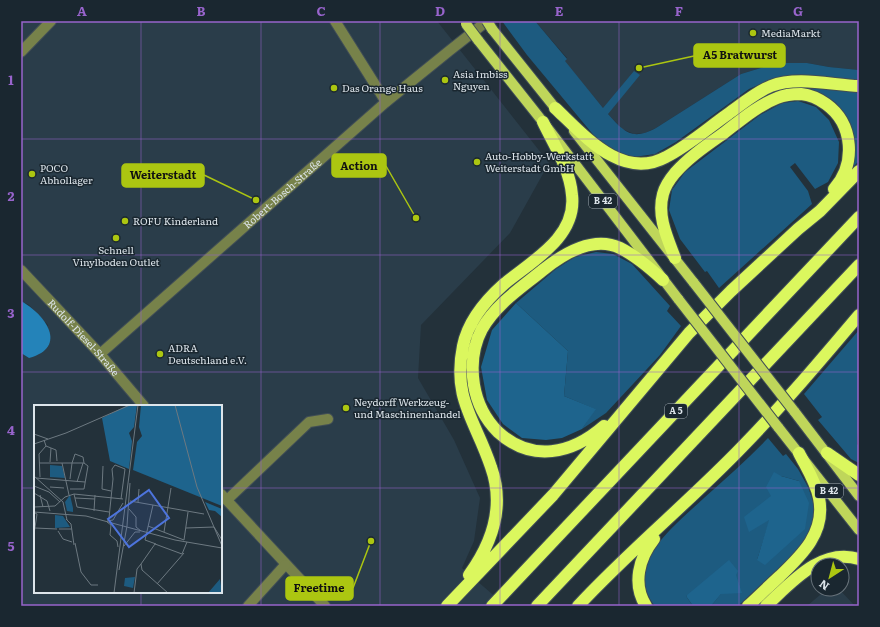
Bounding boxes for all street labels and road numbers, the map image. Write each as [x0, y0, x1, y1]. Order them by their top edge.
street label: Robert-Bosch-Straße [240, 154, 324, 231]
road number: B 42 [589, 194, 617, 208]
street label: Rudolf-Diesel-Straße [45, 295, 123, 379]
road number: A 5 [665, 404, 687, 418]
road number: B 42 [815, 484, 843, 498]

